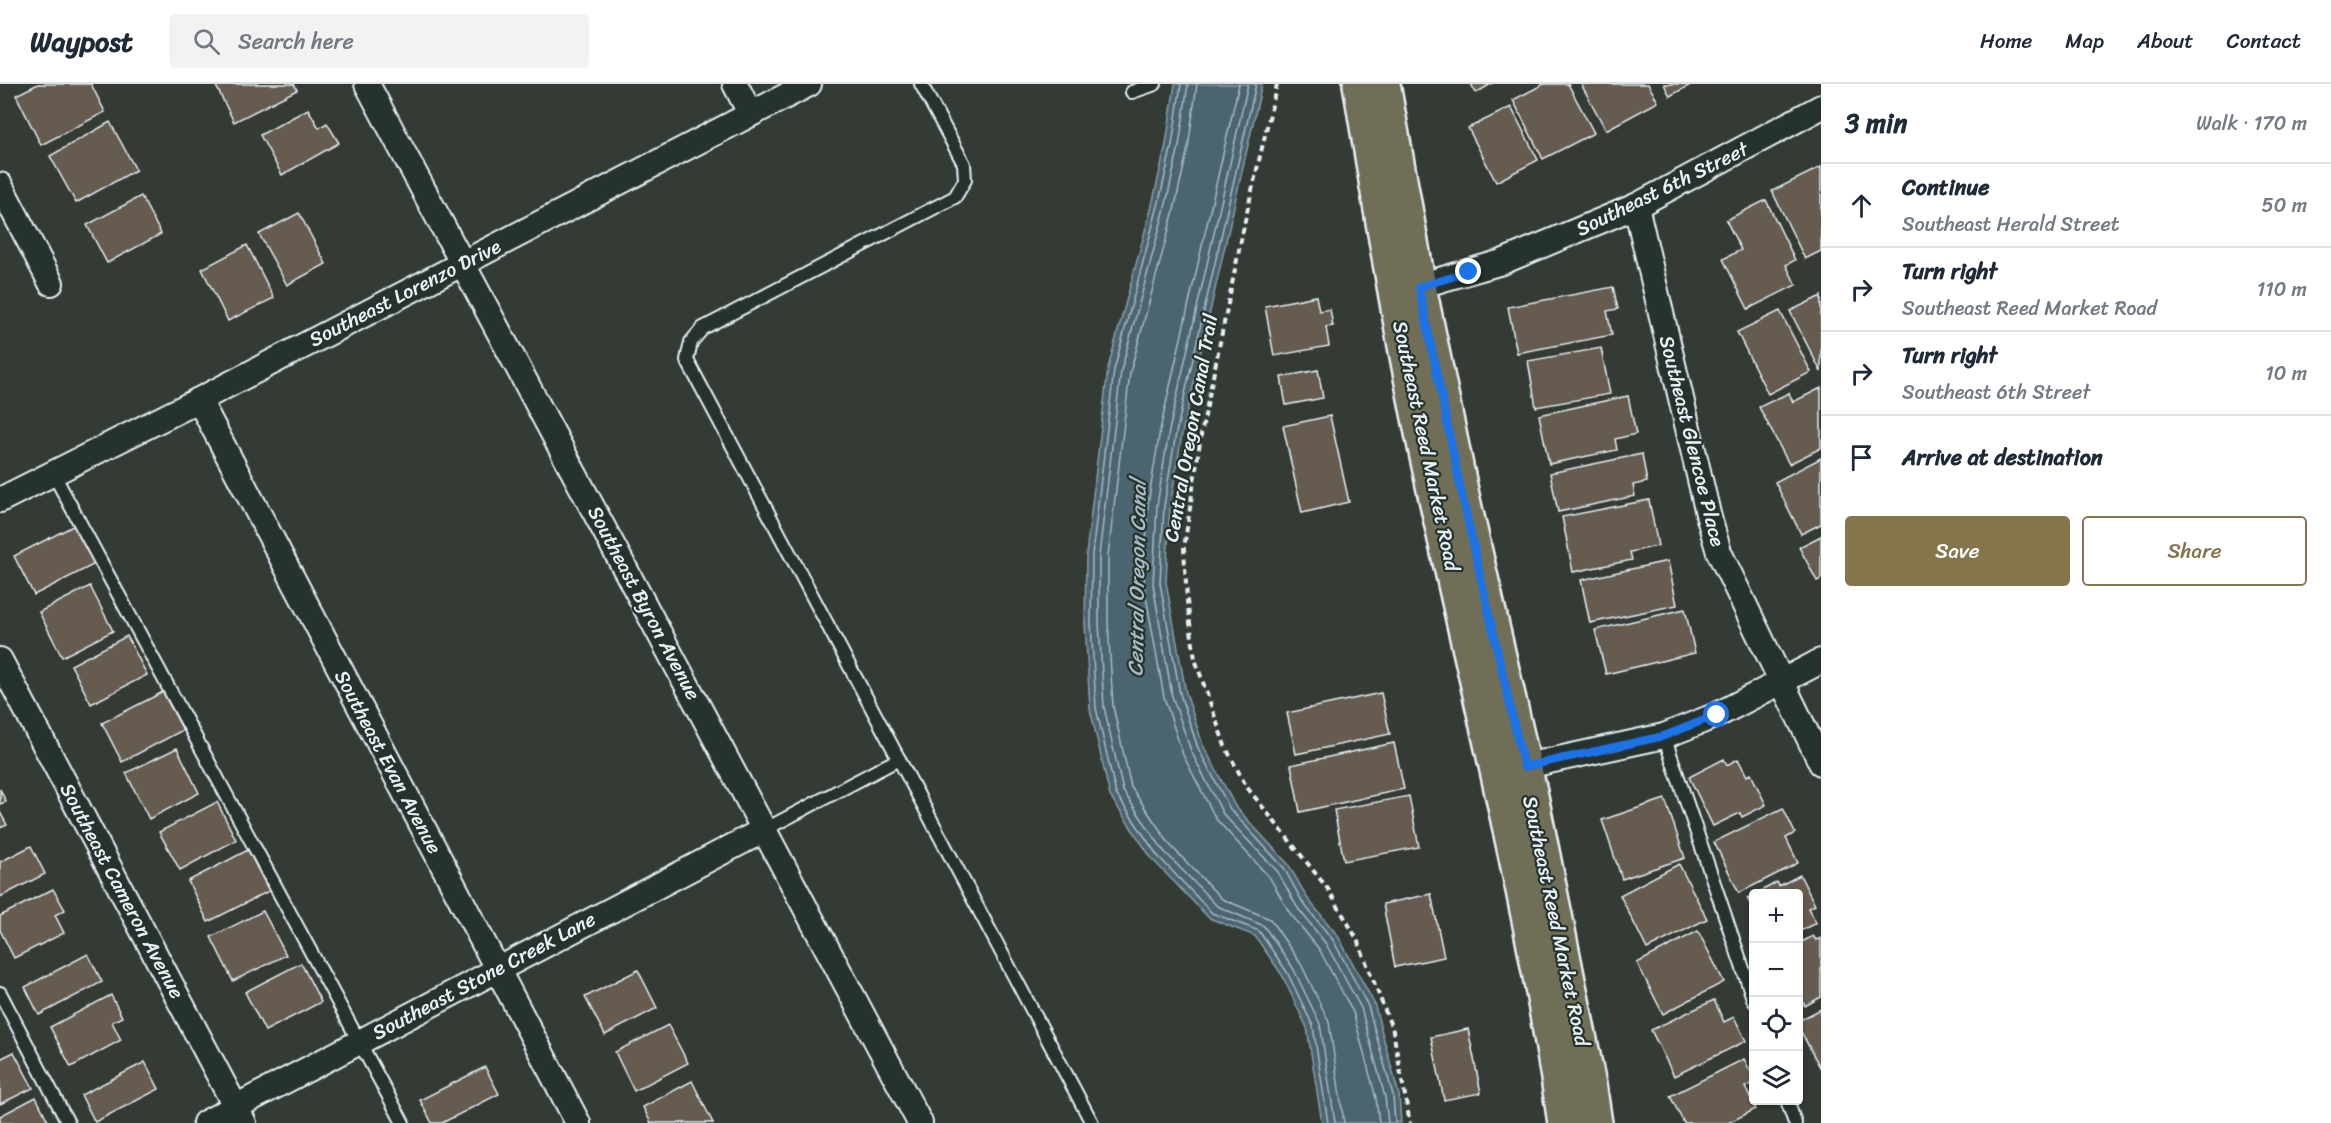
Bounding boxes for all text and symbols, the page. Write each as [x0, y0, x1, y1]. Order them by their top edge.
search box [169, 14, 589, 68]
text: Waypost [30, 17, 133, 66]
text: Search here [238, 22, 354, 61]
text: Home [1980, 22, 2032, 60]
text: Map [2065, 22, 2104, 60]
text: About [2137, 22, 2194, 60]
text: Contact [2227, 22, 2301, 60]
icon: search [190, 25, 223, 58]
text: 3 min [1845, 100, 1907, 146]
text: Walk · 170 m [2196, 106, 2307, 141]
street label: Southeast 6th Street [1570, 132, 1755, 246]
text: Continue [1902, 168, 1990, 207]
text: 50 m [2262, 188, 2307, 223]
icon: ahead [1845, 189, 1878, 222]
text: Southeast Herald Street [1902, 207, 2119, 242]
street label: Southeast Lorenzo Drive [303, 229, 508, 357]
text: Turn right [1902, 252, 1997, 291]
route end [1455, 258, 1481, 284]
text: 110 m [2257, 272, 2307, 307]
icon: right [1845, 273, 1878, 306]
text: Southeast Reed Market Road [1902, 291, 2157, 326]
street label: Central Oregon Canal Trail [1154, 310, 1229, 545]
street label: Southeast Reed Market Road [1382, 318, 1470, 576]
street label: Southeast Glencoe Place [1649, 332, 1735, 551]
text: Turn right [1902, 336, 1997, 375]
text: 10 m [2265, 356, 2307, 391]
icon: right [1845, 357, 1878, 390]
text: Southeast 6th Street [1902, 375, 2090, 410]
text: Arrive at destination [1902, 438, 2103, 477]
icon: arrive [1845, 441, 1878, 474]
water label: Central Oregon Canal [1116, 474, 1158, 677]
street label: Southeast Byron Avenue [578, 499, 710, 707]
button: Save [1845, 516, 2070, 586]
button: Share [2082, 516, 2307, 586]
street label: Southeast Evan Avenue [324, 663, 452, 861]
route start [1703, 701, 1729, 727]
street label: Southeast Cameron Avenue [50, 776, 194, 1006]
street label: Southeast Reed Market Road [1512, 793, 1600, 1051]
map controls [1749, 889, 1803, 1105]
button: + [1749, 889, 1803, 943]
street label: Southeast Stone Creek Lane [366, 902, 602, 1050]
button: − [1749, 943, 1803, 997]
button: locate [1749, 997, 1803, 1051]
button: layers [1749, 1051, 1803, 1105]

